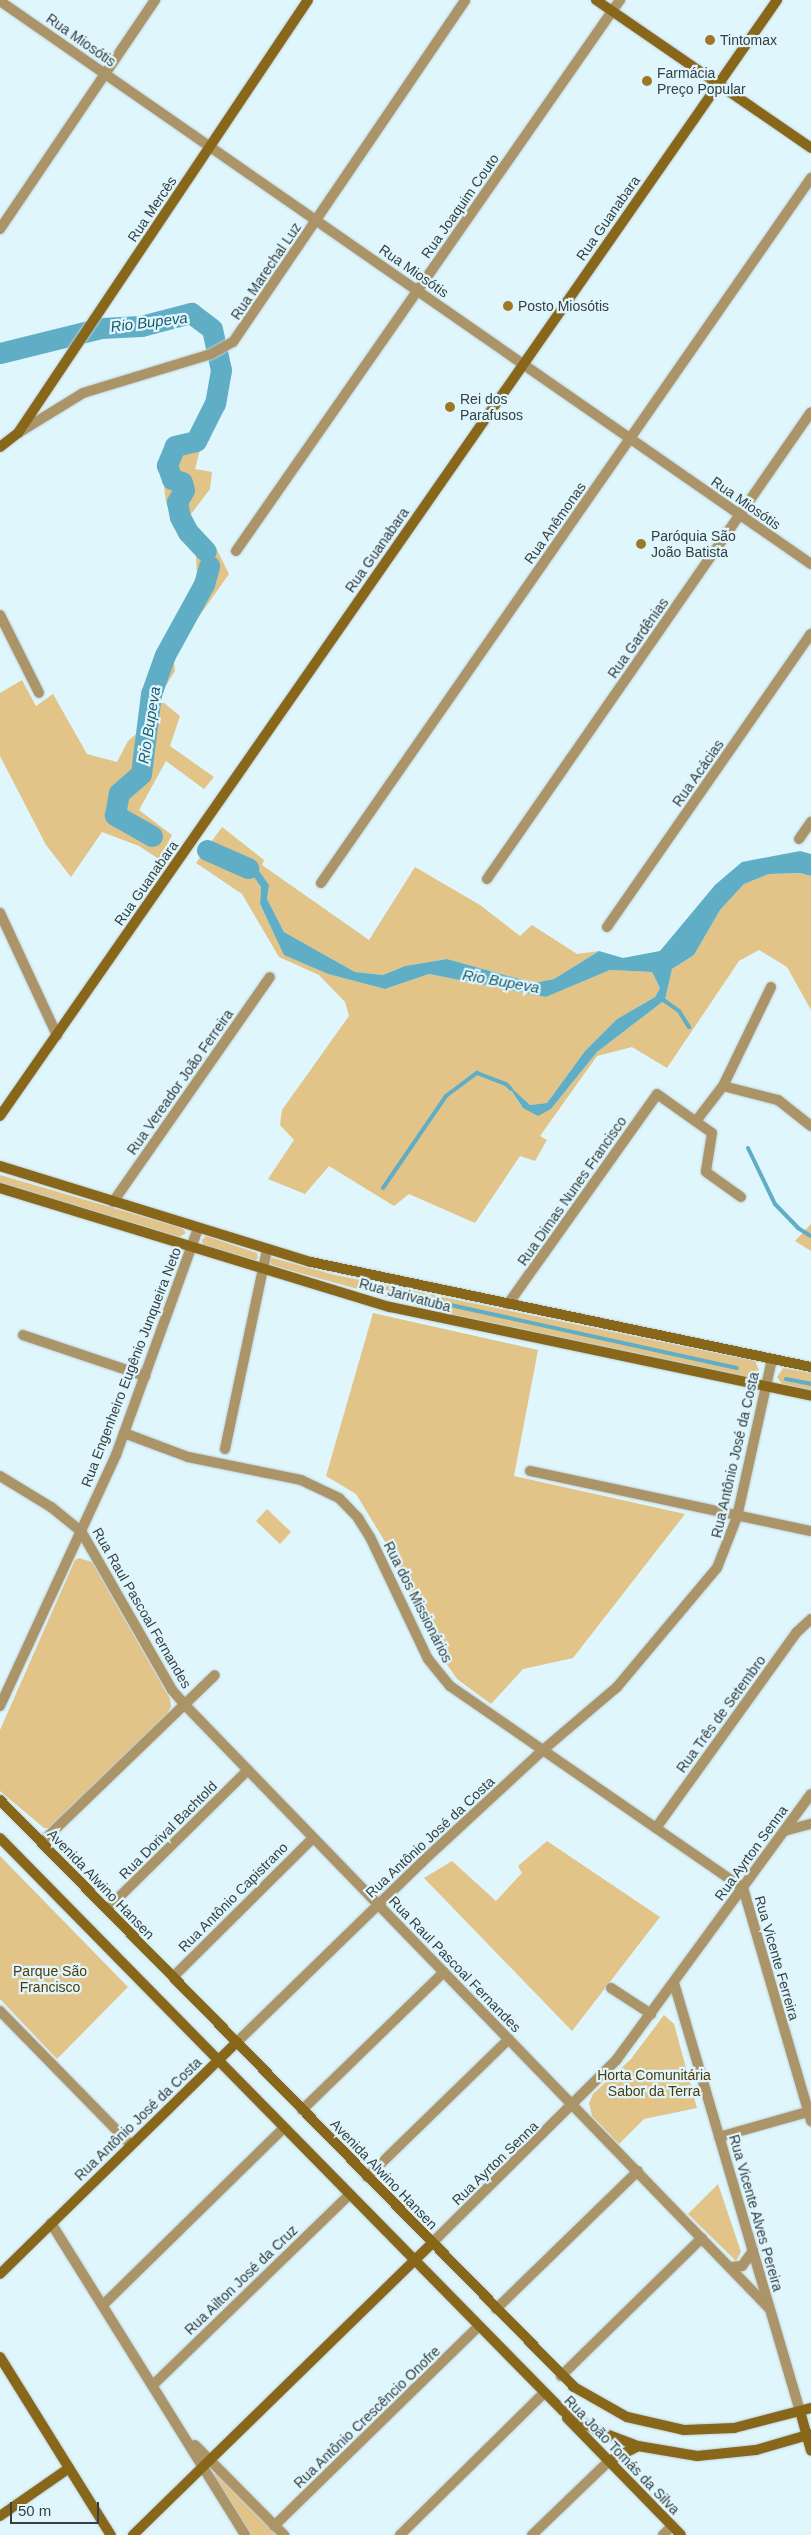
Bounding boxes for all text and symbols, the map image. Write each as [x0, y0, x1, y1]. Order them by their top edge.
street label: Rua Miosótis [43, 10, 119, 70]
place label: Tintomax [720, 32, 777, 48]
marker: Tintomax [704, 34, 716, 46]
place label: Farmácia Preço Popular [657, 65, 746, 98]
marker: Farmácia Preço Popular [641, 75, 653, 87]
street label: Rua Joaquim Couto [418, 151, 502, 261]
street label: Rua Guanabara [573, 172, 643, 264]
street label: Rua Mercês [124, 173, 180, 245]
street label: Rua Marechal Luz [227, 219, 305, 323]
street label: Rua Miosótis [376, 241, 452, 301]
place label: Posto Miosótis [518, 298, 609, 314]
marker: Posto Miosótis [502, 300, 514, 312]
water label: Rio Bupeva [109, 308, 189, 336]
place label: Rei dos Parafusos [460, 391, 523, 424]
marker: Rei dos Parafusos [444, 401, 456, 413]
street label: Rua Miosótis [708, 473, 784, 533]
street label: Rua Anêmonas [520, 479, 590, 567]
street label: Rua Guanabara [342, 504, 412, 596]
place label: Paróquia São João Batista [651, 528, 736, 560]
marker: Paróquia São João Batista [635, 538, 647, 550]
street label: Rua Gardênias [604, 595, 672, 681]
water label: Rio Bupeva [134, 685, 164, 765]
street label: Rua Acácias [669, 736, 727, 810]
street label: Rua Guanabara [111, 837, 181, 929]
water label: Rio Bupeva [461, 965, 541, 997]
street label: Rua Vereador João Ferreira [123, 1006, 237, 1158]
street label: Rua Dimas Nunes Francisco [514, 1113, 630, 1269]
street label: Rua Engenheiro Eugênio Junqueira Neto [77, 1245, 185, 1489]
street label: Rua Jarivatuba [357, 1275, 453, 1315]
street label: Rua Antônio José da Costa [708, 1370, 762, 1540]
street label: Rua Raul Pascoal Fernandes [89, 1525, 195, 1691]
street label: Rua dos Missionários [380, 1539, 456, 1665]
street label: Rua Três de Setembro [673, 1652, 769, 1776]
street label: Rua Antônio José da Costa [362, 1773, 498, 1901]
street label: Rua Dorival Bachtold [116, 1778, 220, 1882]
street label: Rua Ayrton Senna [711, 1802, 791, 1904]
street label: Avenida Alwino Hansen [44, 1825, 158, 1943]
street label: Rua Antônio Capistrano [175, 1839, 291, 1955]
street label: Rua Raul Pascoal Fernandes [385, 1892, 525, 2036]
street label: Rua Vicente Ferreira [751, 1894, 803, 2022]
park label: Parque São Francisco [13, 1963, 87, 1995]
street label: Rua Antônio José da Costa [71, 2054, 205, 2184]
park label: Horta Comunitária Sabor da Terra [597, 2067, 711, 2100]
street label: Avenida Alwino Hansen [327, 2115, 441, 2233]
street label: Rua Ayrton Senna [448, 2117, 542, 2209]
street label: Rua Vicente Alves Pereira [725, 2132, 787, 2294]
street label: Rua Ailton José da Cruz [181, 2222, 301, 2338]
street label: Rua Antônio Crescêncio Onofre [290, 2342, 444, 2492]
street label: Rua João Tomás da Silva [561, 2392, 683, 2518]
scale bar [12, 2492, 101, 2524]
text: 50 m [18, 2502, 51, 2519]

